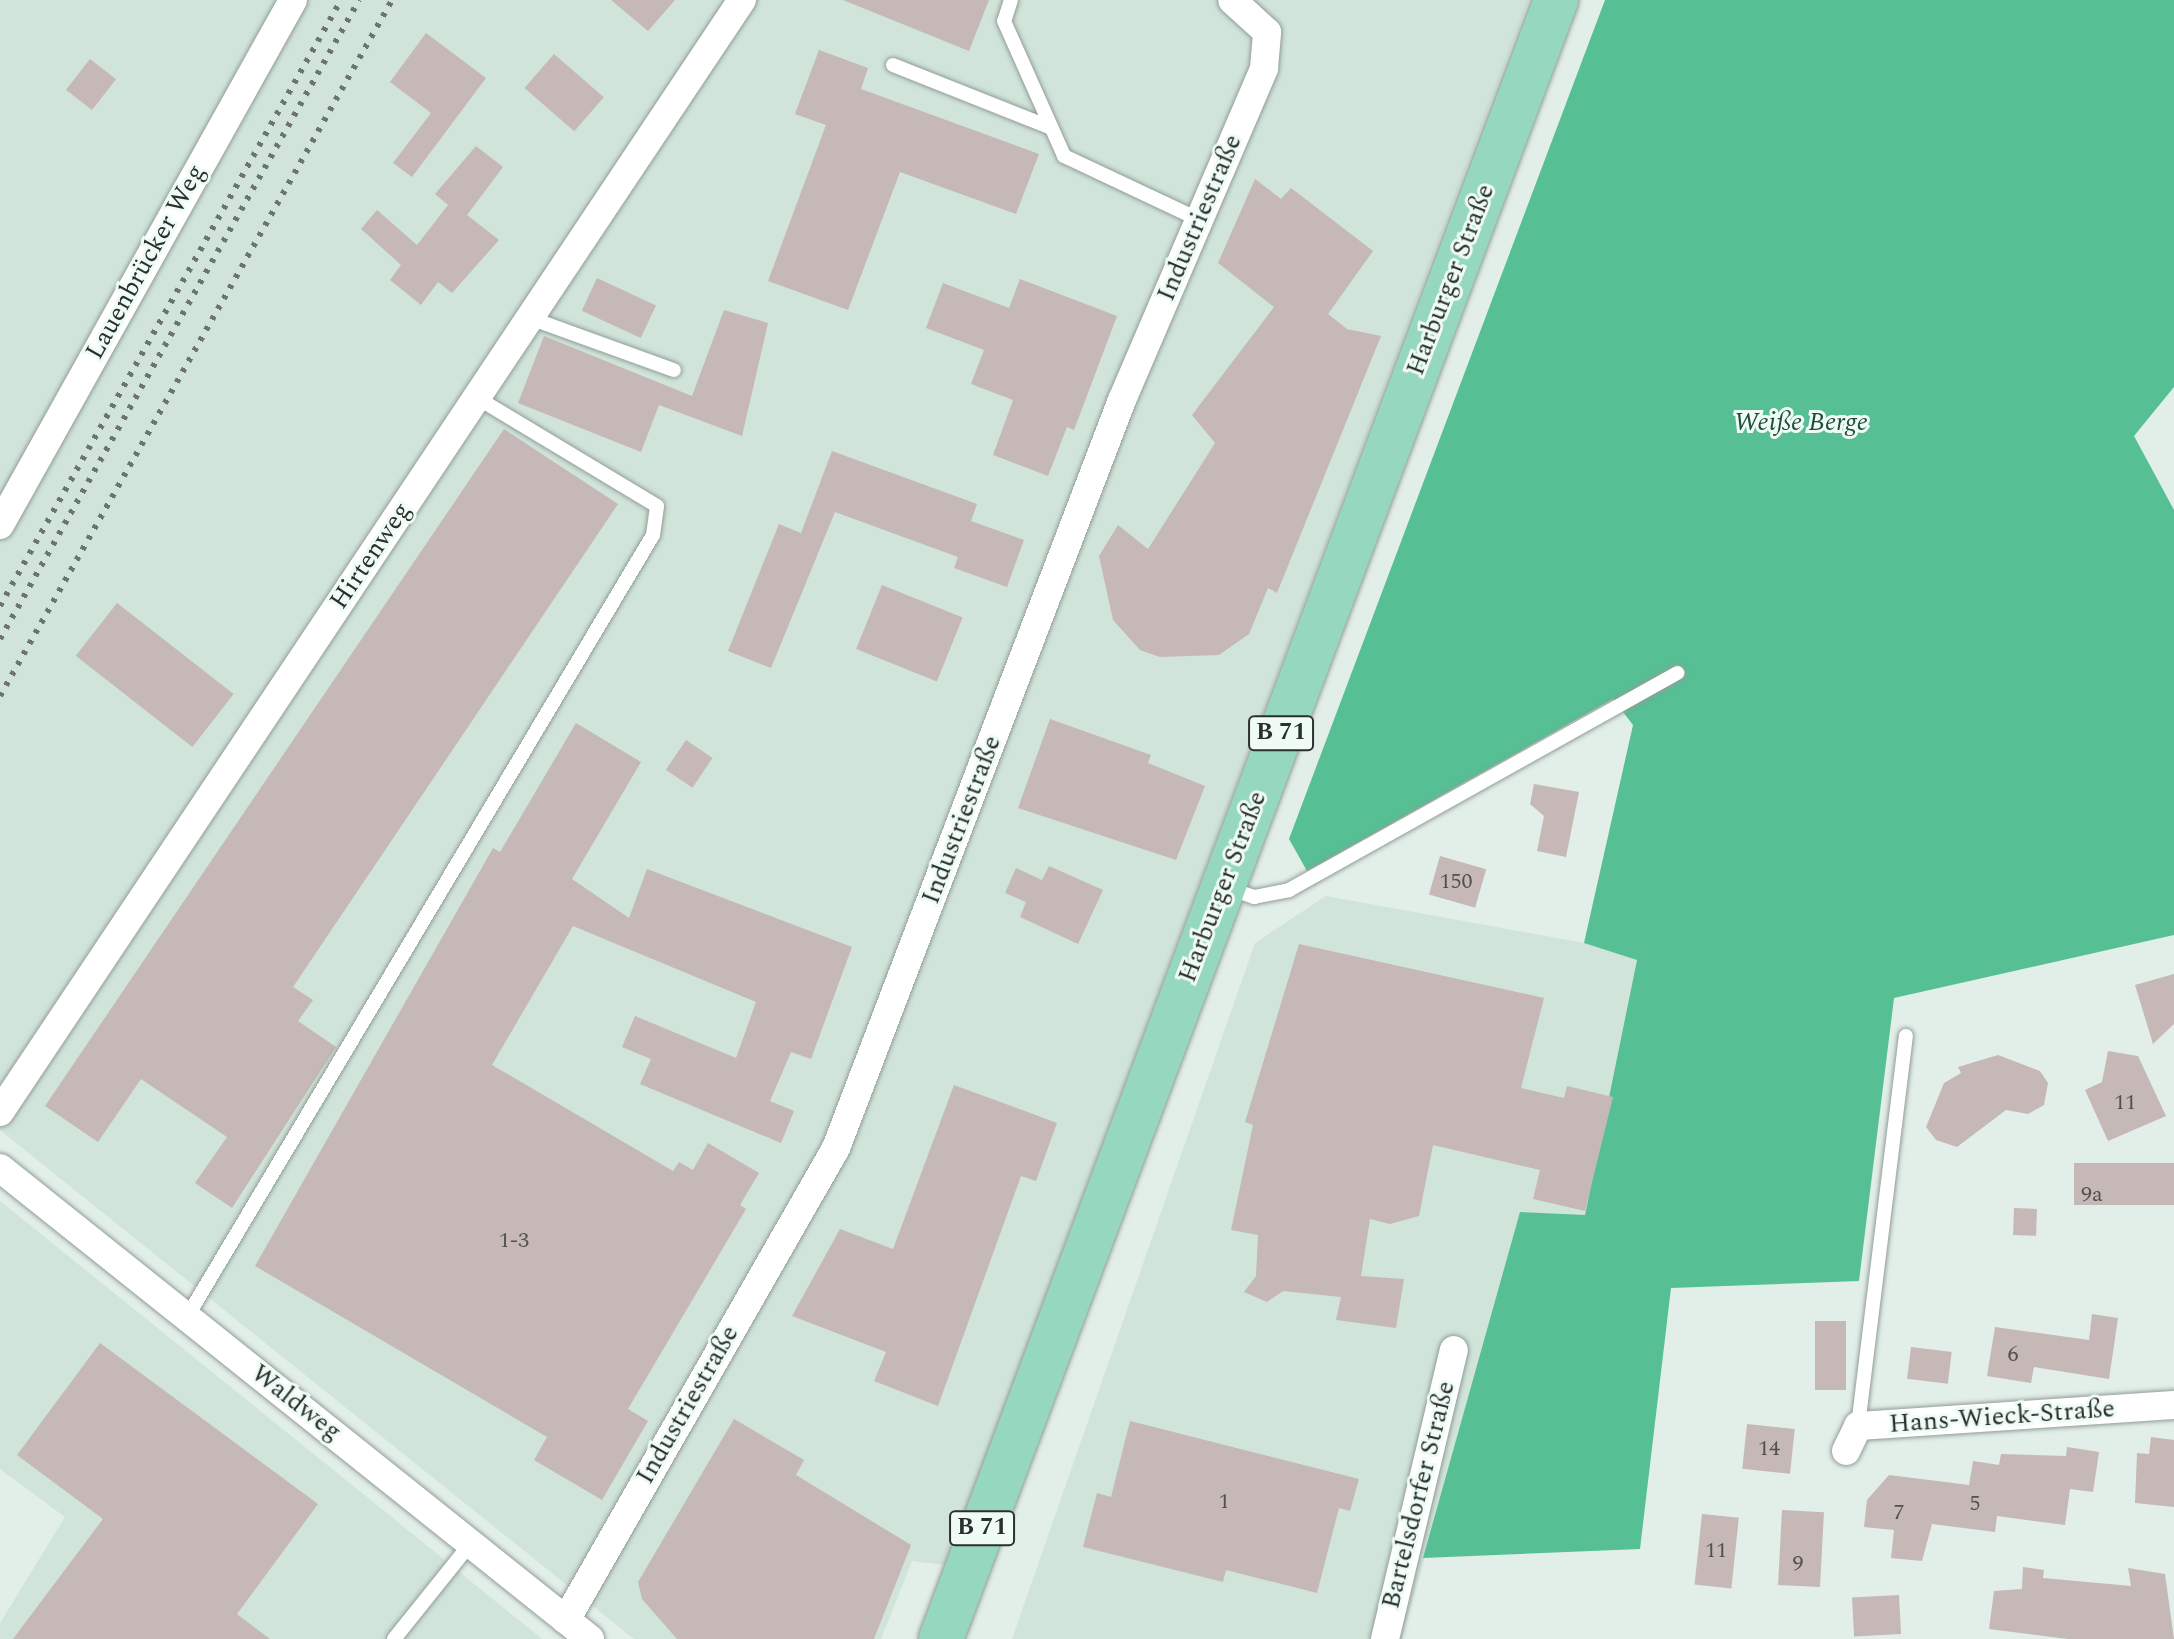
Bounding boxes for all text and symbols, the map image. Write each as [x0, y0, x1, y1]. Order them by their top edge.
street label: Industriestraße [1151, 130, 1249, 306]
street label: Lauenbrücker Weg [79, 159, 213, 365]
street label: Harburger Straße [1400, 180, 1502, 380]
park label: Weiße Berge [1734, 407, 1868, 439]
street label: Hirtenweg [324, 496, 418, 616]
road number: B 71 [1247, 713, 1315, 753]
street label: Industriestraße [916, 731, 1008, 909]
street label: Harburger Straße [1172, 787, 1274, 987]
house number: 150 [1440, 869, 1472, 895]
house number: 11 [2114, 1090, 2136, 1116]
house number: 9a [2081, 1182, 2103, 1208]
house number: 1-3 [499, 1228, 529, 1254]
street label: Industriestraße [630, 1320, 746, 1490]
house number: 6 [2008, 1342, 2018, 1368]
street label: Waldweg [245, 1358, 347, 1448]
street label: Bartelsdorfer Straße [1376, 1378, 1462, 1612]
street label: Hans-Wieck-Straße [1888, 1394, 2116, 1440]
house number: 14 [1758, 1436, 1780, 1462]
house number: 1 [1219, 1489, 1229, 1515]
house number: 5 [1970, 1491, 1980, 1517]
house number: 7 [1894, 1500, 1904, 1526]
road number: B 71 [948, 1508, 1016, 1548]
house number: 11 [1705, 1538, 1727, 1564]
house number: 9 [1793, 1551, 1803, 1577]

